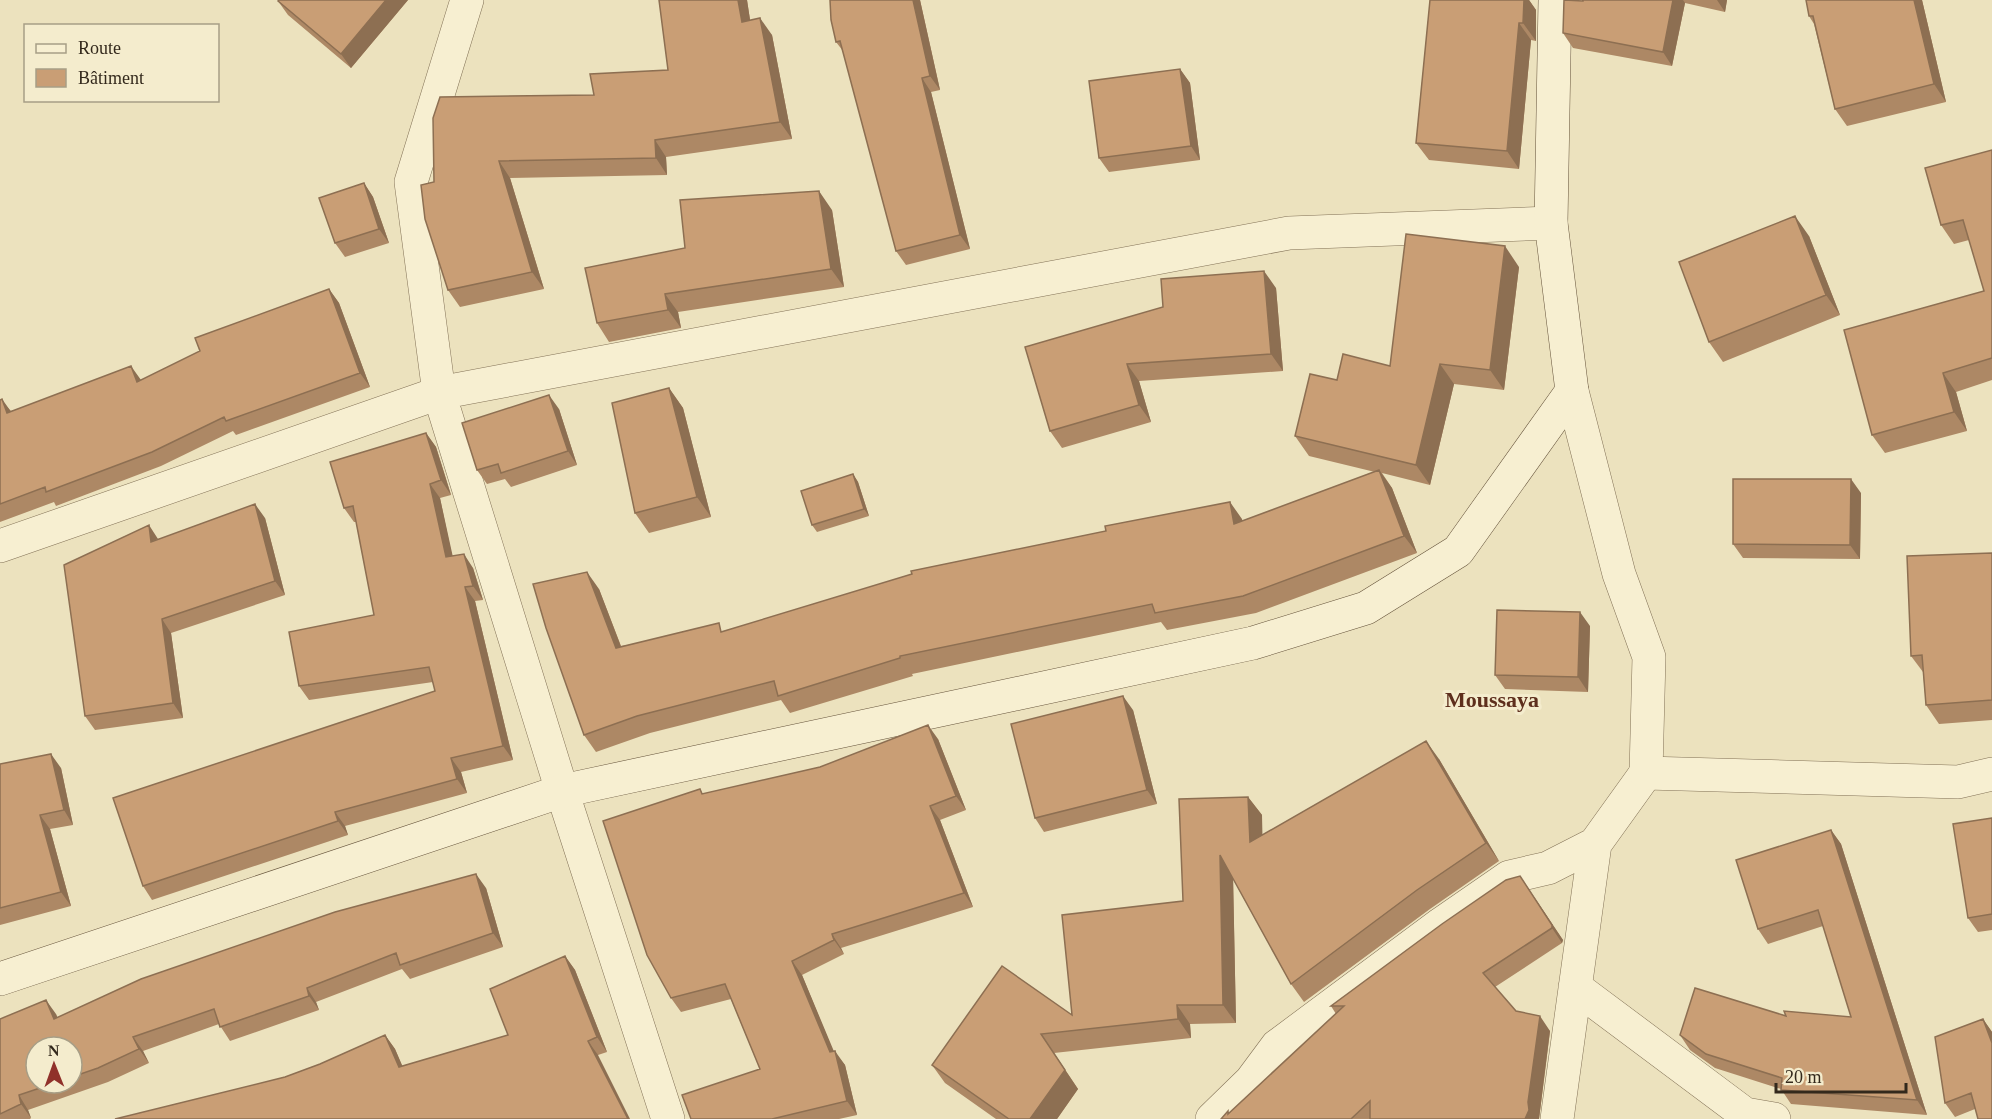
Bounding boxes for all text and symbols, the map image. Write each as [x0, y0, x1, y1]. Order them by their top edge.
legend [24, 24, 219, 102]
text: Route [78, 38, 121, 58]
text: Bâtiment [78, 68, 144, 88]
district label: Moussaya [1445, 687, 1539, 712]
north arrow [24, 1035, 84, 1095]
text: N [48, 1042, 60, 1059]
scale bar [1776, 1056, 1906, 1094]
text: 20 m [1785, 1067, 1822, 1087]

